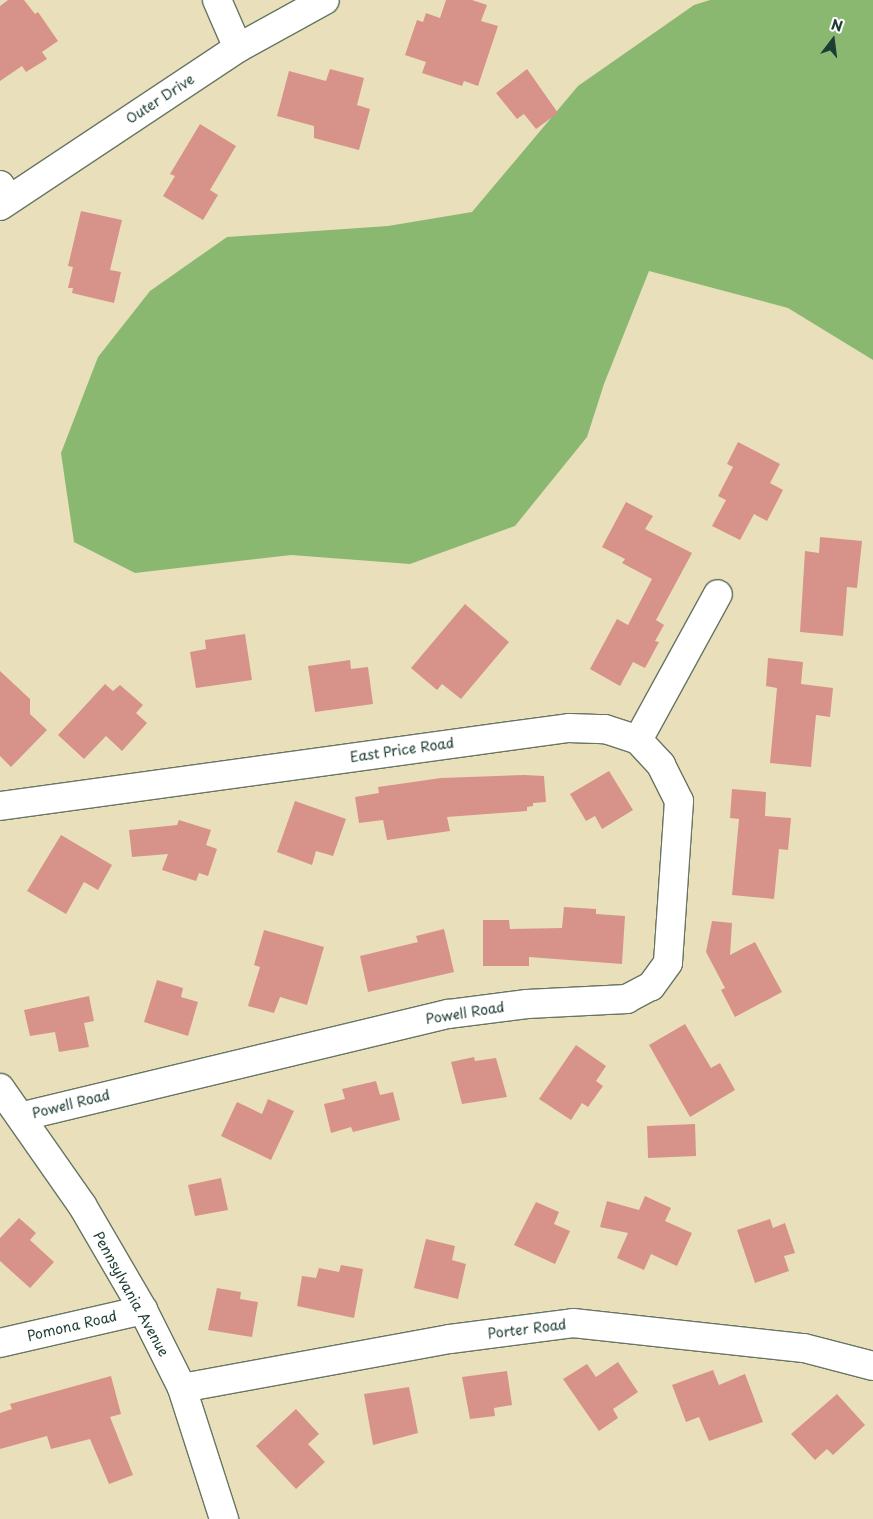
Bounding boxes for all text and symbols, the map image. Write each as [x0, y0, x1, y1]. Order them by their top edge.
text: N [829, 13, 845, 37]
north arrow [808, 15, 858, 65]
street label: Outer Drive [122, 70, 198, 128]
street label: East Price Road [349, 734, 455, 766]
street label: Powell Road [424, 998, 506, 1028]
street label: Powell Road [30, 1086, 112, 1122]
street label: Pennsylvania Avenue [90, 1229, 172, 1359]
street label: Pomona Road [25, 1307, 119, 1345]
street label: Porter Road [486, 1316, 568, 1342]

